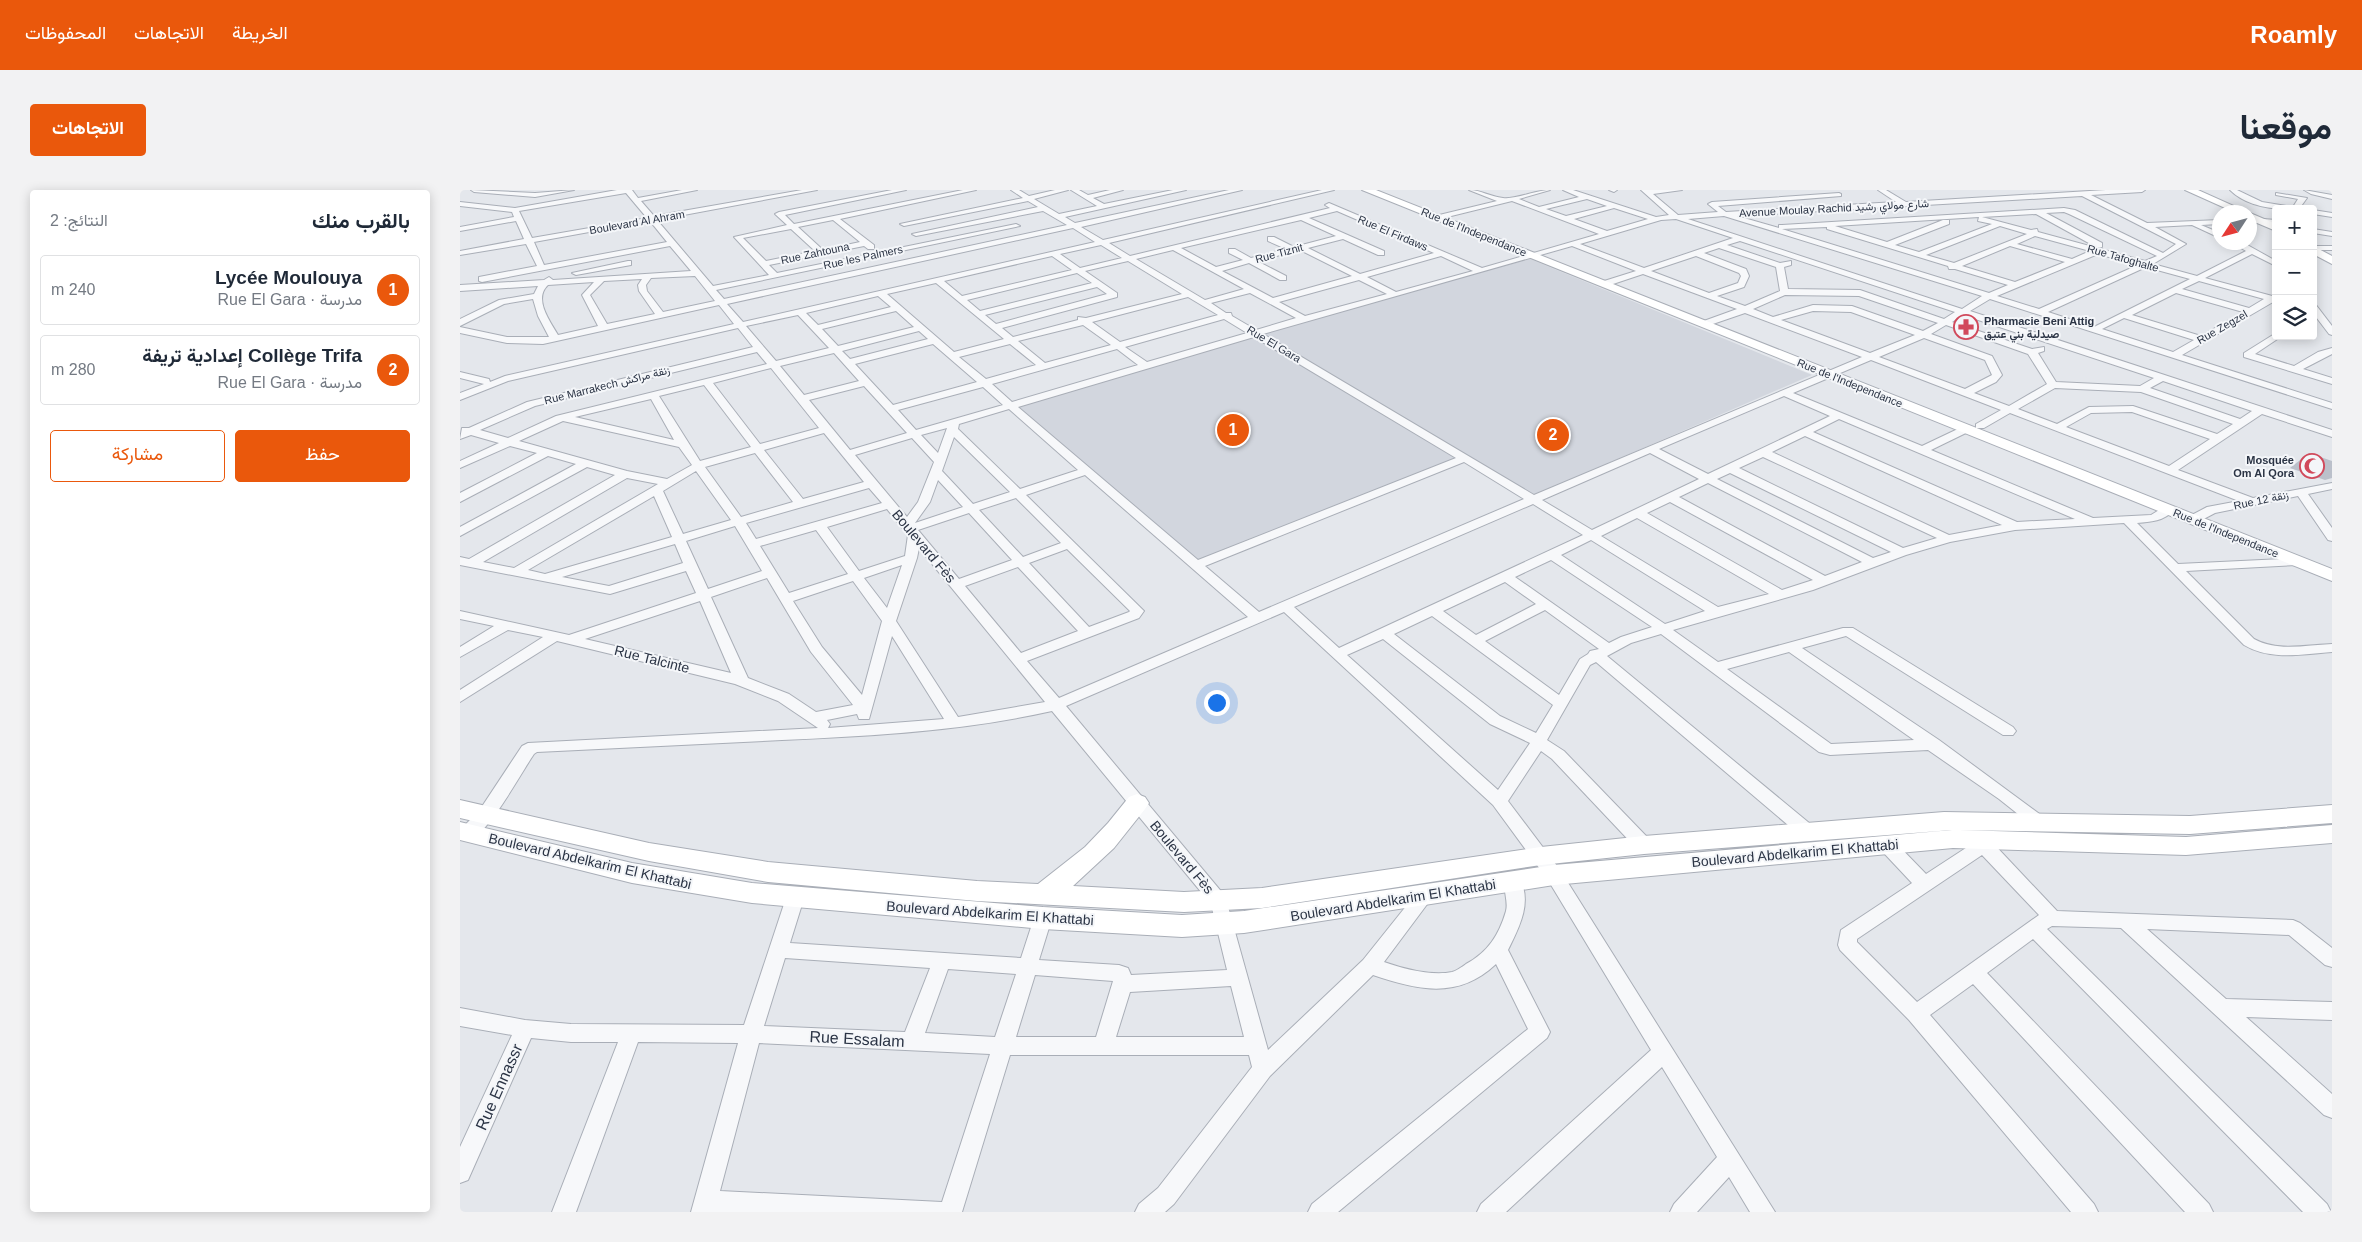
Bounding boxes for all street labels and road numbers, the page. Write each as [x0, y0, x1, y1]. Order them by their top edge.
street label: Avenue Moulay Rachid شارع مولاي رشيد [1739, 197, 1930, 223]
street label: Rue de l'Independance [1419, 205, 1529, 259]
street label: Boulevard Al Ahram [588, 208, 686, 236]
street label: Rue El Firdaws [1356, 213, 1430, 253]
street label: Rue Zahtouna [780, 240, 851, 266]
street label: Rue Tiznit [1254, 241, 1304, 265]
street label: Rue Tafoghalte [2086, 242, 2160, 274]
street label: Rue les Palmers [822, 243, 904, 271]
street label: Rue Zegzel [2195, 308, 2249, 346]
street label: Rue El Gara [1245, 323, 1304, 365]
street label: Rue de l'Independance [1795, 356, 1905, 410]
street label: Rue Marrakech زنقة مراكش [543, 364, 672, 407]
street label: Rue 12 زنقة [2232, 488, 2290, 513]
street label: Boulevard Fès [889, 506, 959, 586]
street label: Rue de l'Independance [2171, 506, 2281, 560]
street label: Rue Talcinte [613, 642, 691, 676]
street label: Boulevard Fès [1147, 817, 1217, 897]
street label: Boulevard Abdelkarim El Khattabi [487, 830, 693, 892]
street label: Boulevard Abdelkarim El Khattabi [1691, 836, 1899, 870]
street label: Boulevard Abdelkarim El Khattabi [1289, 876, 1497, 924]
street label: Boulevard Abdelkarim El Khattabi [886, 898, 1094, 928]
street label: Rue Essalam [809, 1028, 905, 1050]
street label: Rue Ennassr [472, 1041, 526, 1133]

